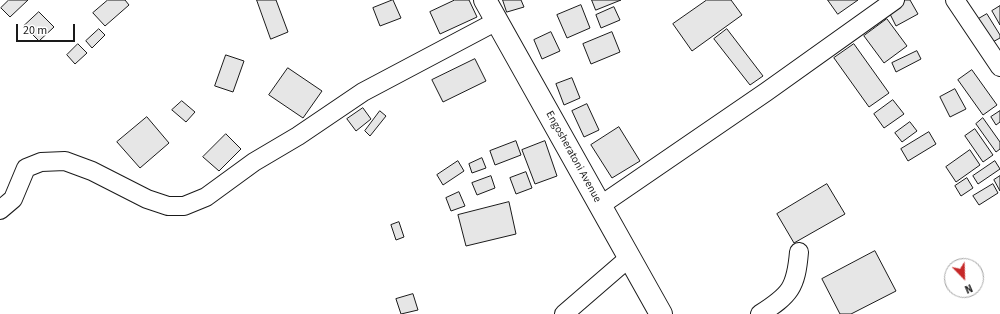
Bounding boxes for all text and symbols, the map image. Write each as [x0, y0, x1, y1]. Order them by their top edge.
scale bar [18, 16, 77, 42]
text: 20 m [23, 22, 47, 39]
street label: Engosheratoni Avenue [542, 109, 604, 205]
north arrow [944, 258, 984, 298]
text: N [962, 280, 975, 297]

